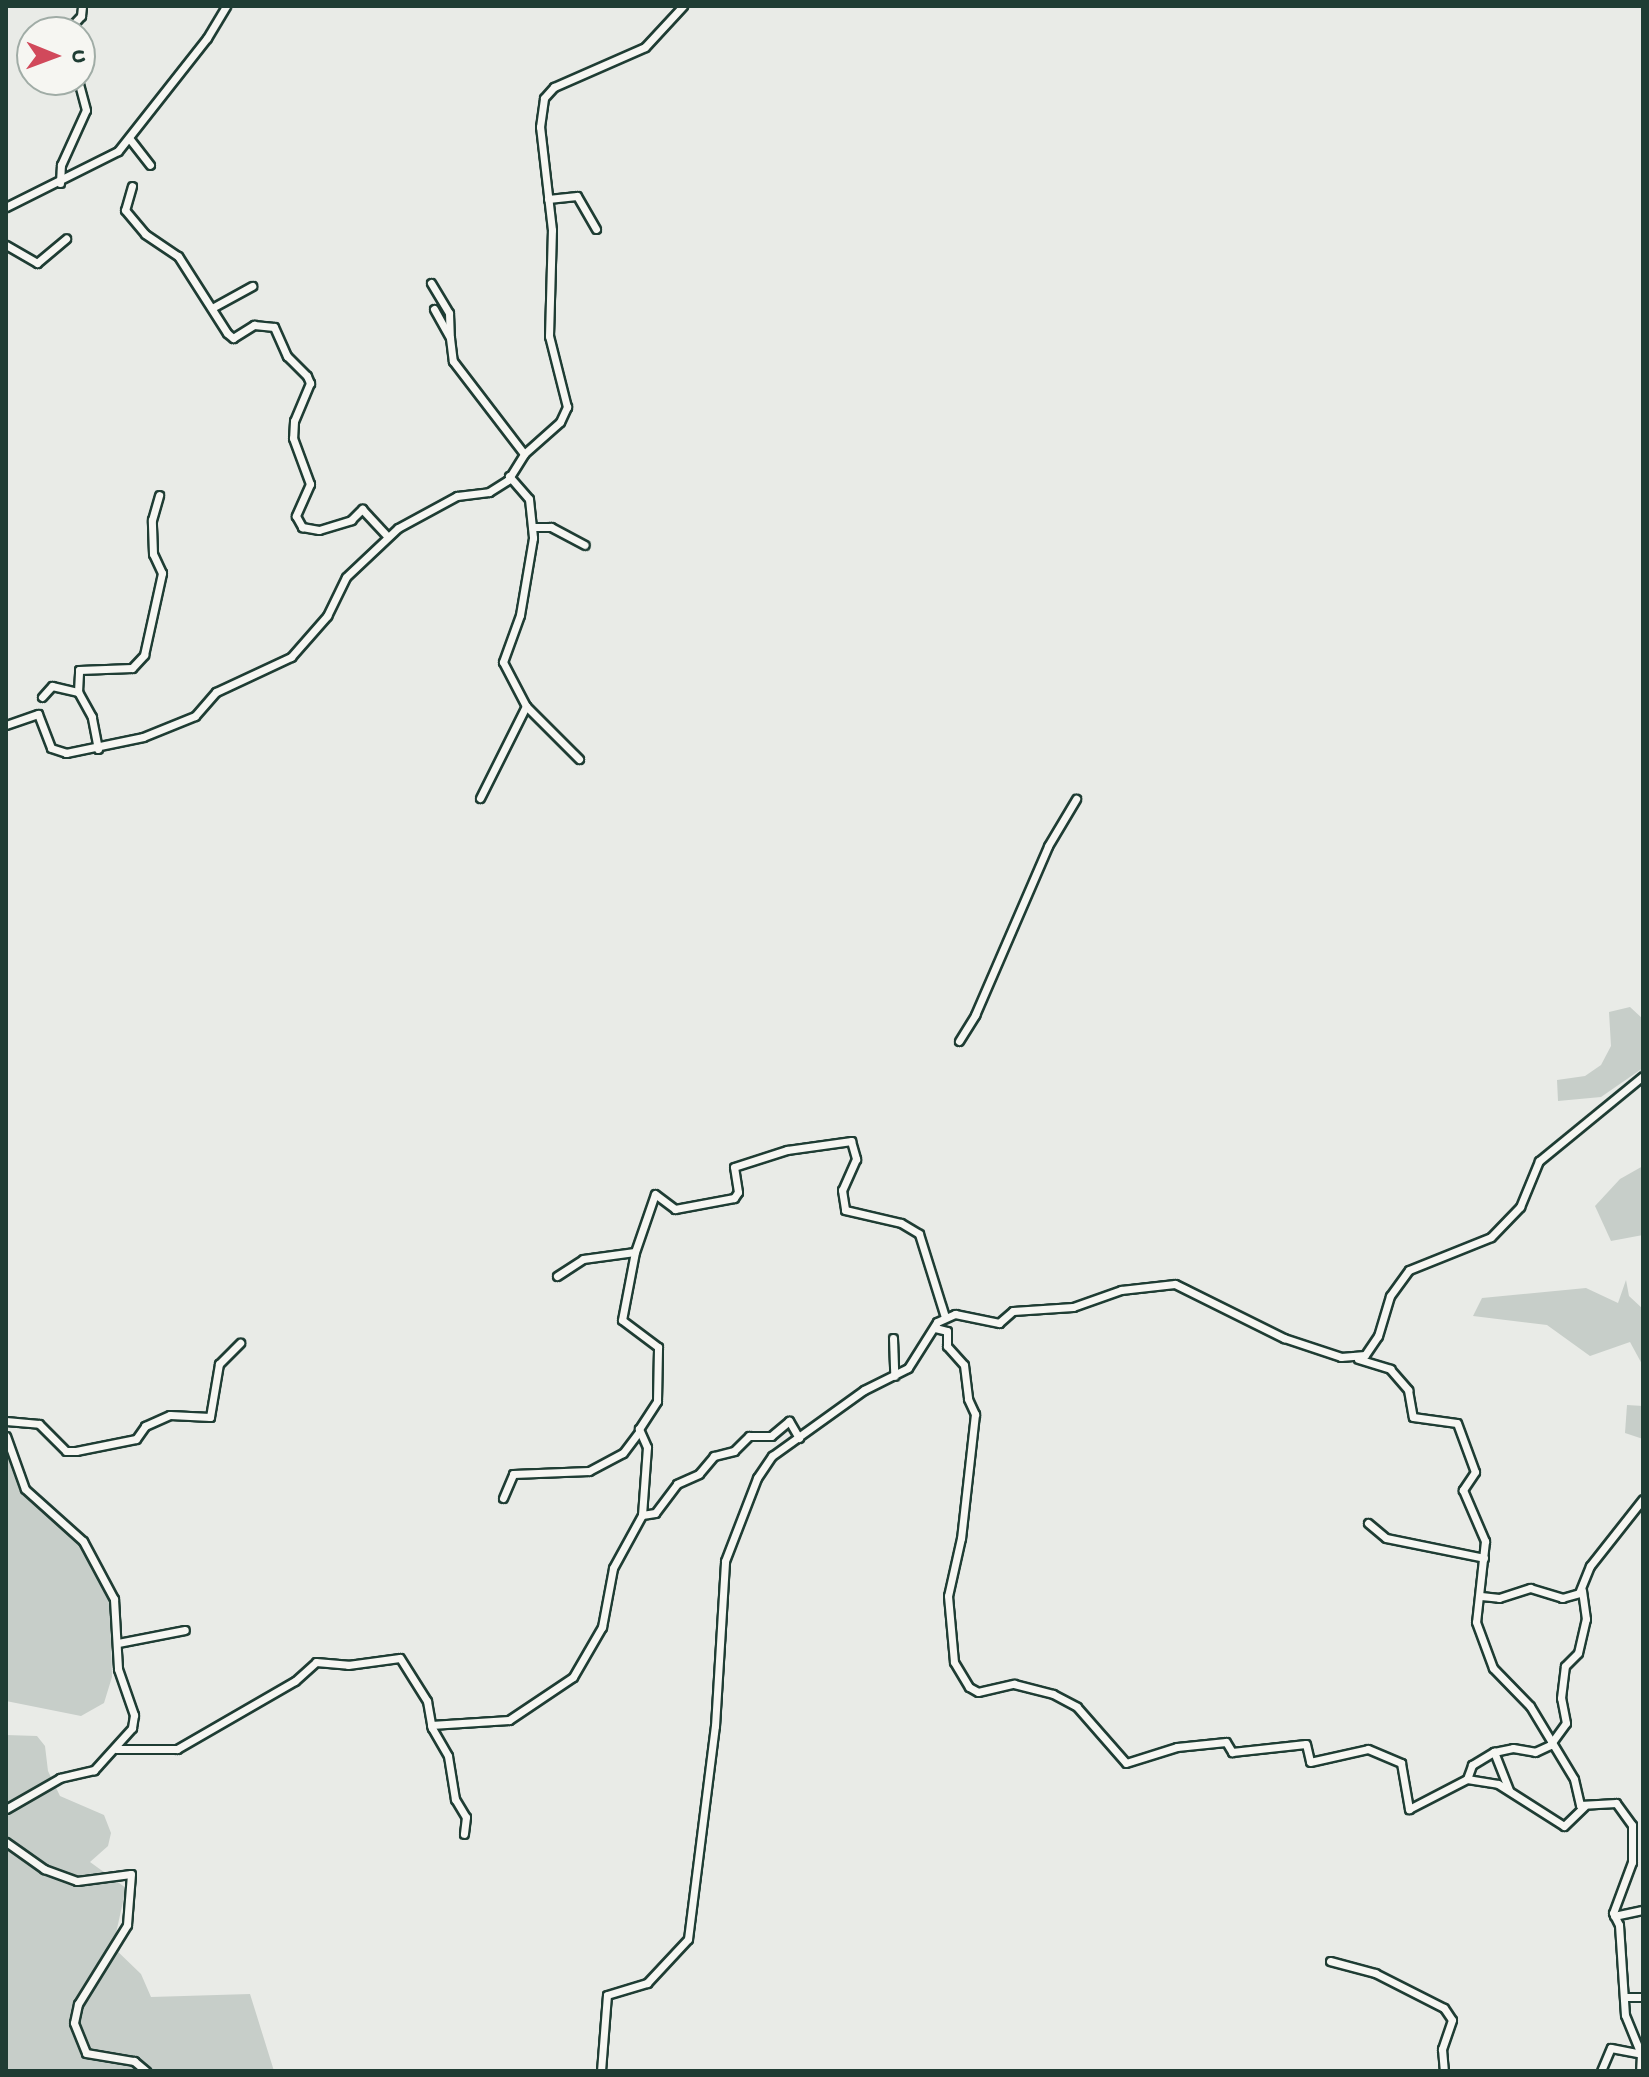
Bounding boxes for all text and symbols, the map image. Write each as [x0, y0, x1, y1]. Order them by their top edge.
north arrow [16, 16, 96, 96]
text: U [65, 50, 91, 63]

